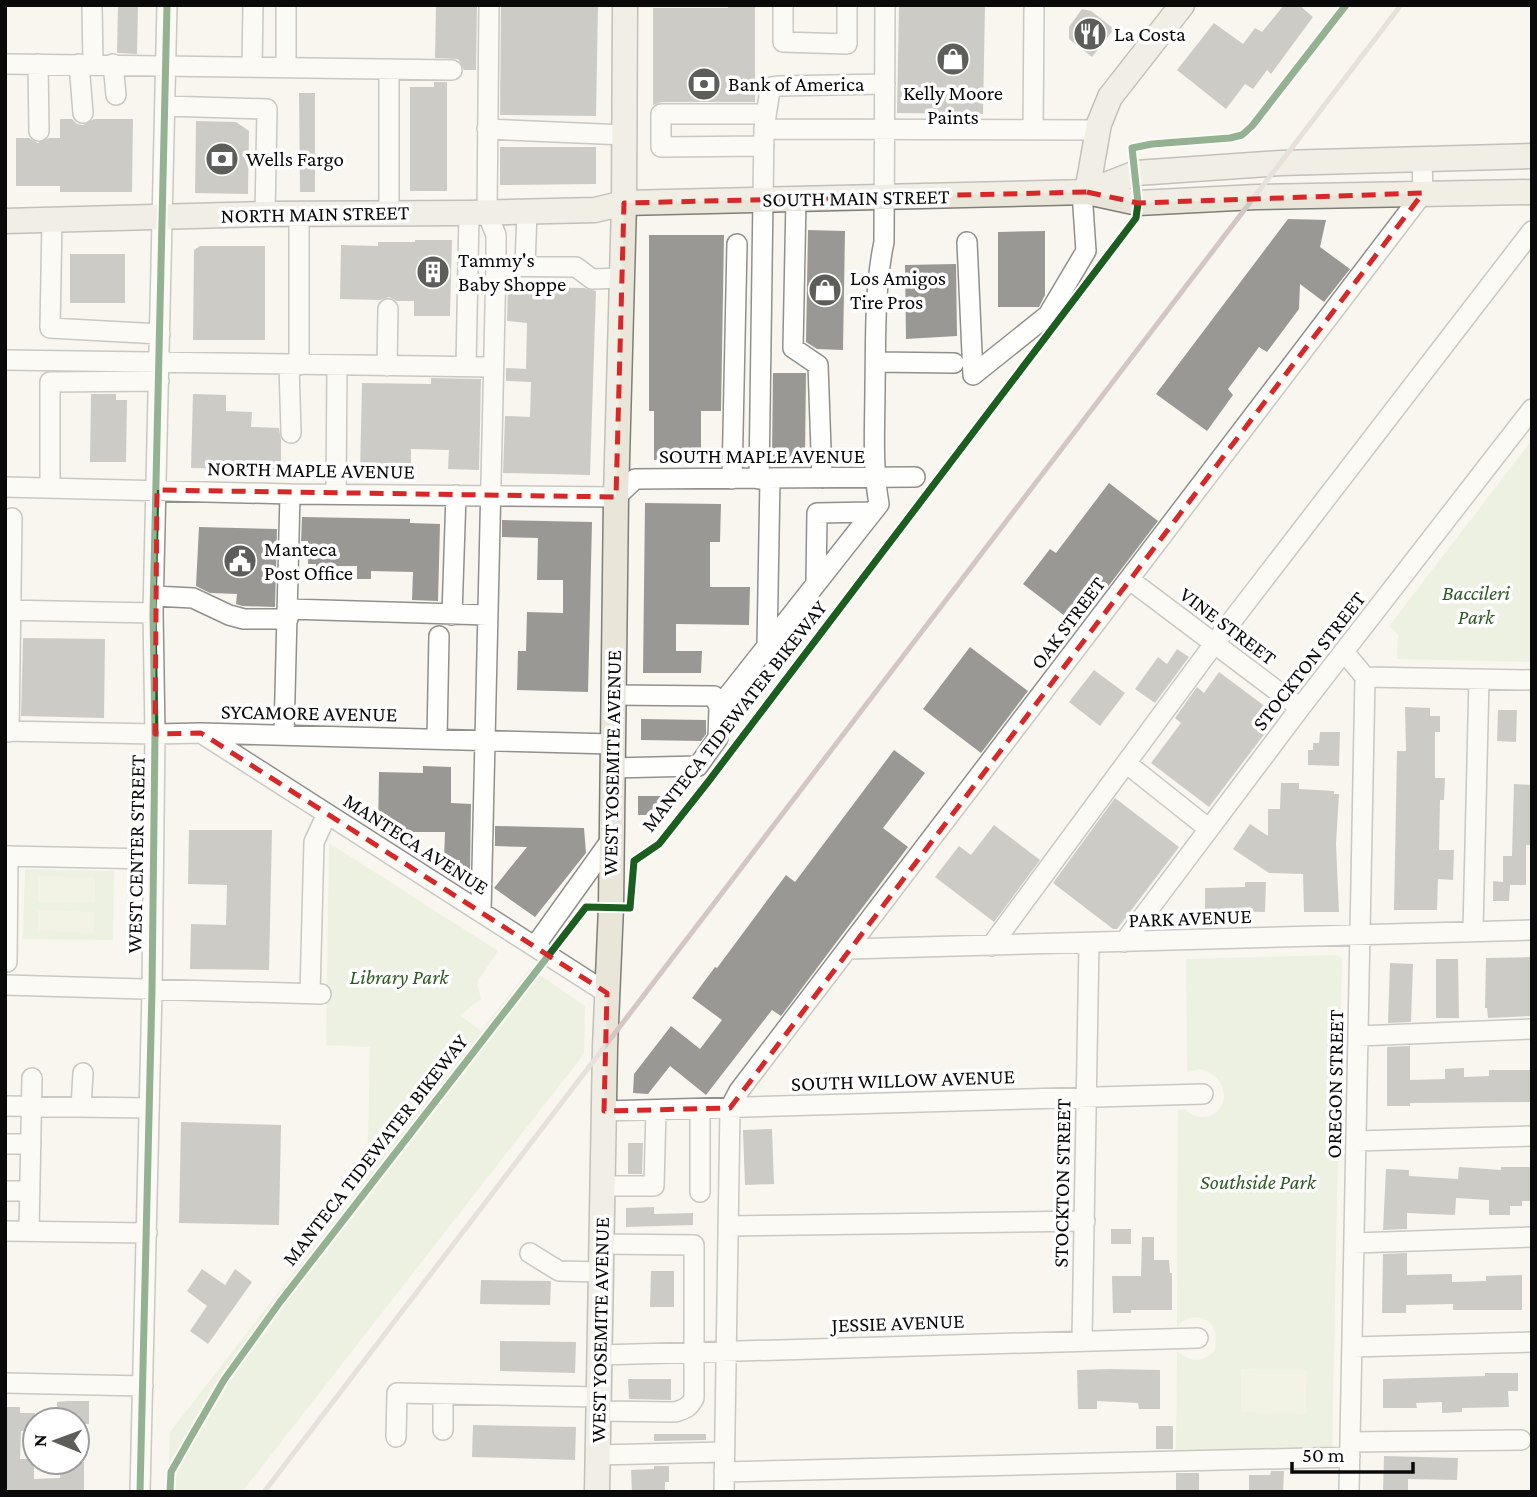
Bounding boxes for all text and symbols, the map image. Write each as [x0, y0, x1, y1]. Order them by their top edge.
restaurant icon: La Costa [1071, 15, 1109, 53]
place label: La Costa [1114, 22, 1186, 46]
shop icon: Kelly Moore Paints [934, 40, 972, 78]
bank icon: Bank of America [685, 65, 723, 103]
place label: Bank of America [728, 72, 865, 96]
place label: Kelly Moore Paints [903, 81, 1003, 129]
bank icon: Wells Fargo [203, 140, 241, 178]
place label: Wells Fargo [246, 147, 344, 171]
street label: SOUTH MAIN STREET [762, 184, 950, 212]
street label: NORTH MAIN STREET [220, 200, 410, 228]
place label: Tammy's Baby Shoppe [458, 248, 566, 296]
building icon: Tammy's Baby Shoppe [414, 253, 452, 291]
place label: Los Amigos Tire Pros [850, 266, 946, 314]
shop icon: Los Amigos Tire Pros [806, 271, 844, 309]
street label: SOUTH MAPLE AVENUE [659, 444, 865, 468]
street label: NORTH MAPLE AVENUE [207, 456, 415, 484]
place label: Manteca Post Office [264, 537, 353, 585]
public building icon: Manteca Post Office [221, 542, 259, 580]
street label: OAK STREET [1026, 572, 1111, 674]
park label: Baccileri Park [1442, 581, 1510, 629]
street label: VINE STREET [1175, 582, 1281, 670]
street label: STOCKTON STREET [1247, 586, 1371, 735]
street label: MANTECA TIDEWATER BIKEWAY [636, 595, 832, 836]
street label: WEST YOSEMITE AVENUE [598, 650, 626, 876]
street label: SYCAMORE AVENUE [221, 699, 397, 727]
street label: WEST CENTER STREET [122, 754, 150, 954]
street label: MANTECA AVENUE [339, 788, 493, 900]
street label: PARK AVENUE [1128, 904, 1252, 932]
park label: Library Park [349, 965, 449, 989]
street label: OREGON STREET [1322, 1009, 1348, 1159]
street label: MANTECA TIDEWATER BIKEWAY [277, 1029, 473, 1270]
street label: SOUTH WILLOW AVENUE [791, 1064, 1015, 1096]
street label: STOCKTON STREET [1049, 1098, 1075, 1268]
park label: Southside Park [1200, 1170, 1317, 1194]
street label: WEST YOSEMITE AVENUE [586, 1217, 614, 1443]
street label: JESSIE AVENUE [829, 1309, 965, 1337]
north arrow [21, 1406, 91, 1476]
scale bar [1292, 1430, 1413, 1474]
text: N [29, 1434, 50, 1447]
text: 50 m [1302, 1443, 1345, 1467]

